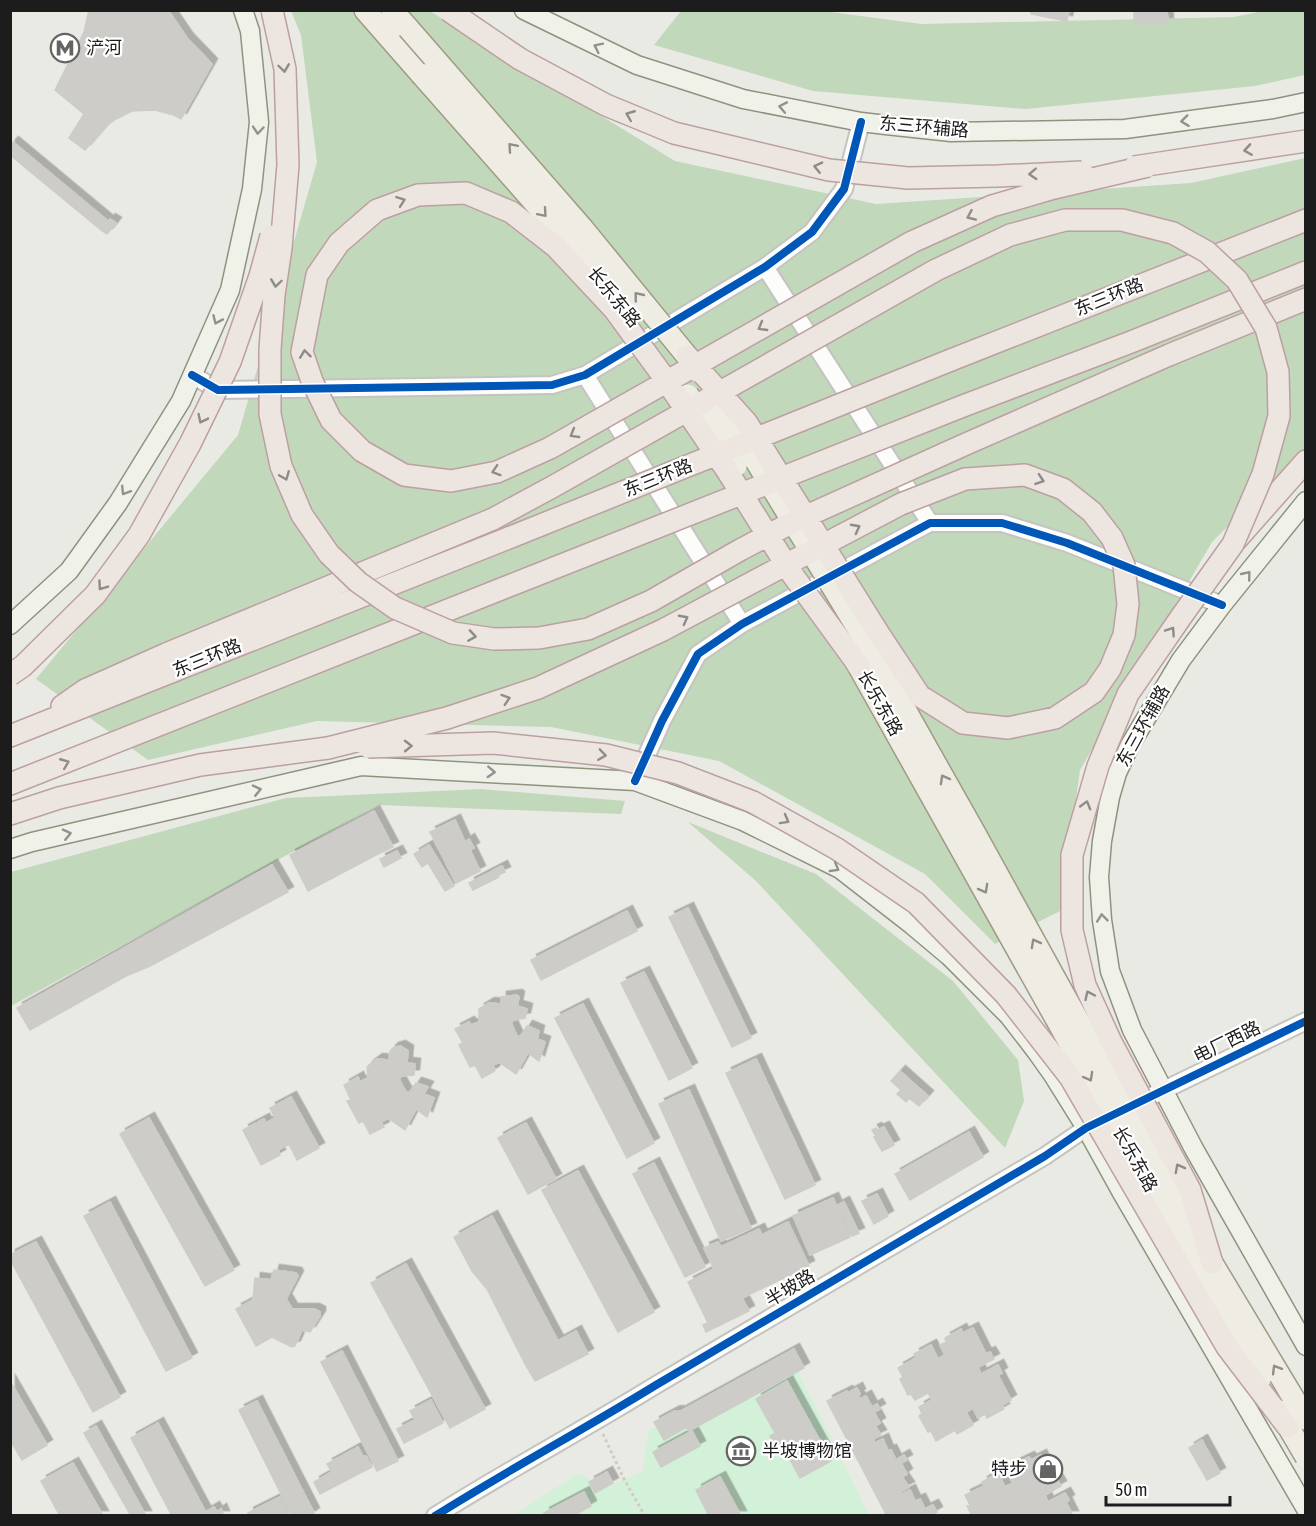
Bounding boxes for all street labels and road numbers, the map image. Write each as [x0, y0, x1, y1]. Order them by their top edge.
street label: 东三环辅路 [878, 112, 970, 141]
street label: 长乐东路 [584, 262, 645, 331]
street label: 东三环路 [1072, 273, 1146, 320]
street label: 东三环路 [621, 454, 695, 501]
street label: 东三环路 [170, 634, 244, 681]
street label: 长乐东路 [854, 666, 907, 739]
street label: 东三环辅路 [1112, 681, 1174, 770]
street label: 电厂西路 [1190, 1016, 1264, 1067]
street label: 长乐东路 [1109, 1122, 1162, 1195]
street label: 半坡路 [761, 1265, 818, 1310]

